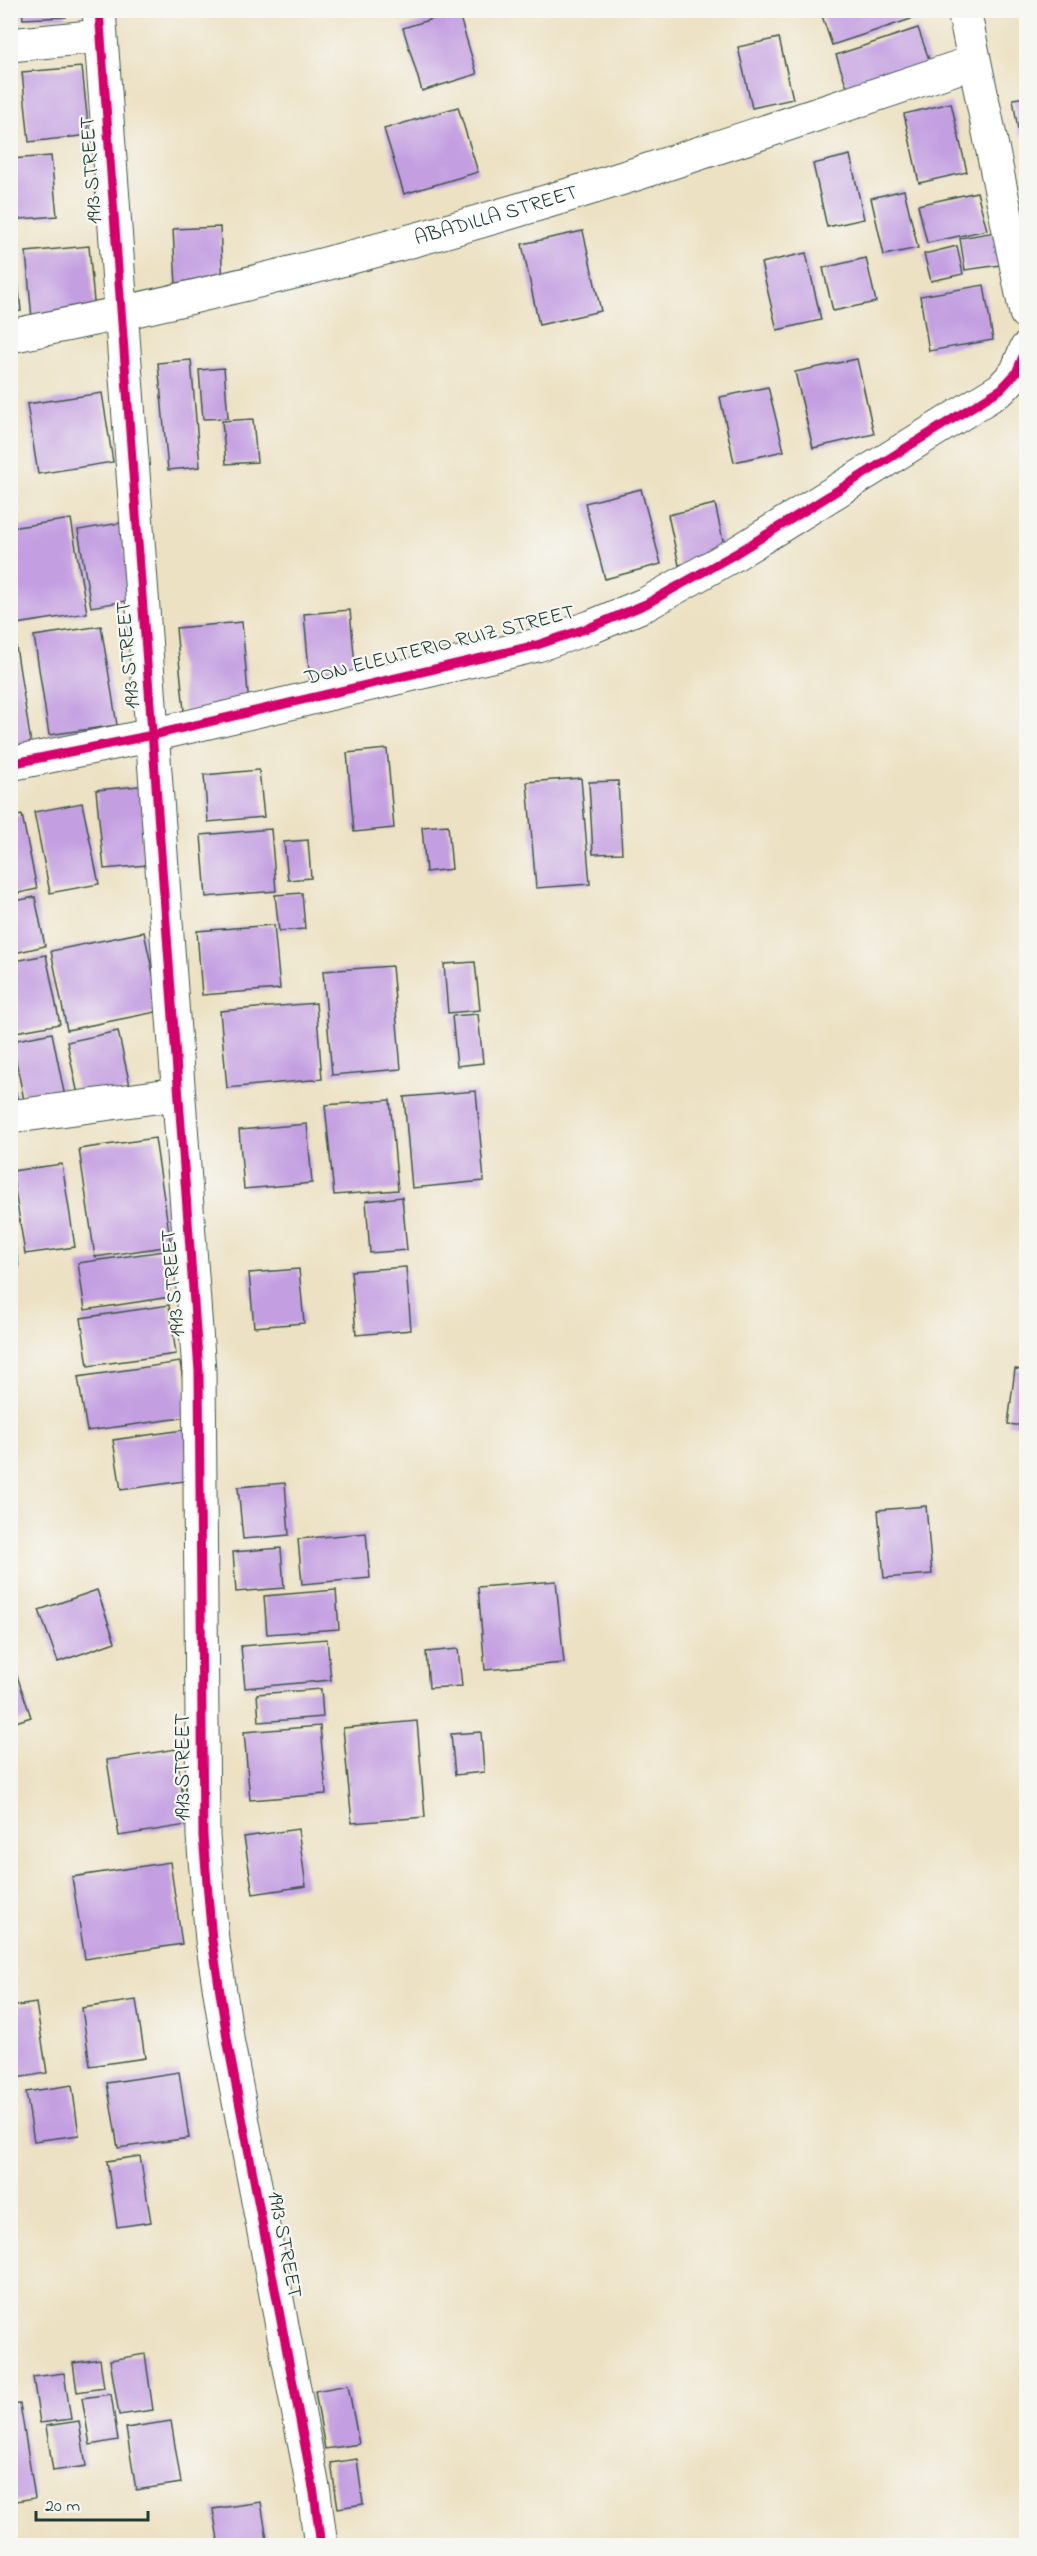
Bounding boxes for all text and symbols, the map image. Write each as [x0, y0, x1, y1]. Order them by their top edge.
street label: 1913 STREET [73, 115, 111, 225]
street label: ABADILLA STREET [411, 178, 582, 254]
street label: DON ELEUTERIO RUIZ STREET [301, 598, 578, 694]
street label: 1913 STREET [109, 600, 149, 710]
street label: 1913 STREET [154, 1228, 194, 1338]
street label: 1913 STREET [169, 1713, 199, 1821]
street label: 1913 STREET [259, 2189, 309, 2301]
scale bar [36, 2484, 148, 2522]
text: 20 m [45, 2494, 80, 2520]

